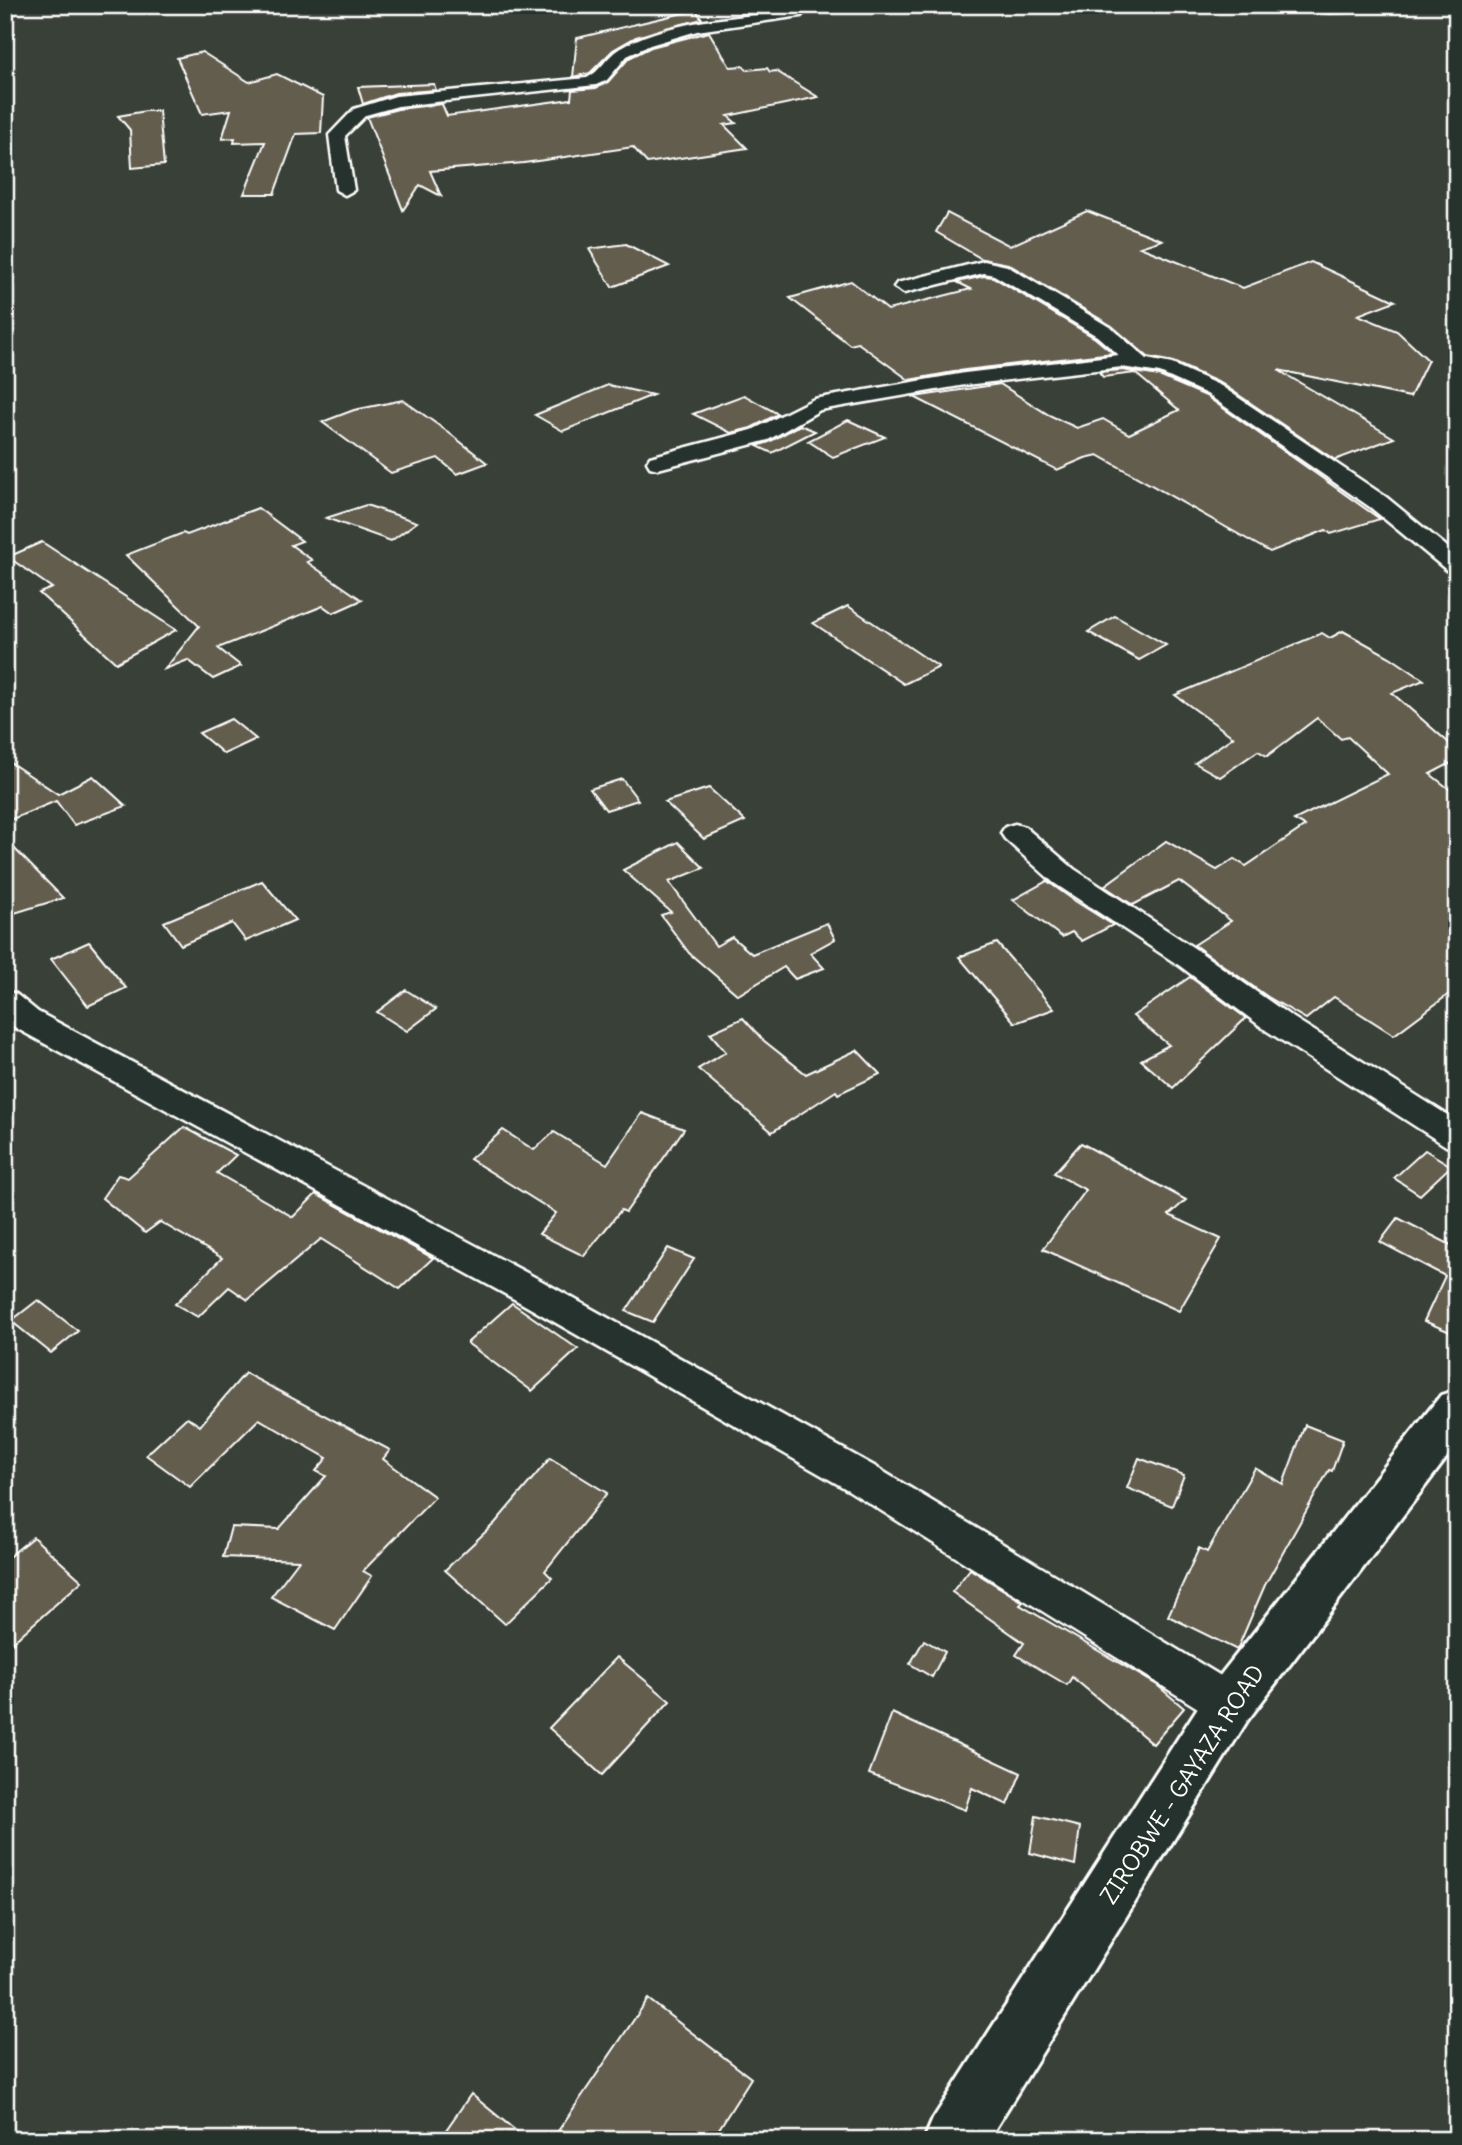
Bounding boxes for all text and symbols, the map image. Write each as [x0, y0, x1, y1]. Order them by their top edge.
street label: ZIROBWE - GAYAZA ROAD [1094, 1659, 1270, 1909]

